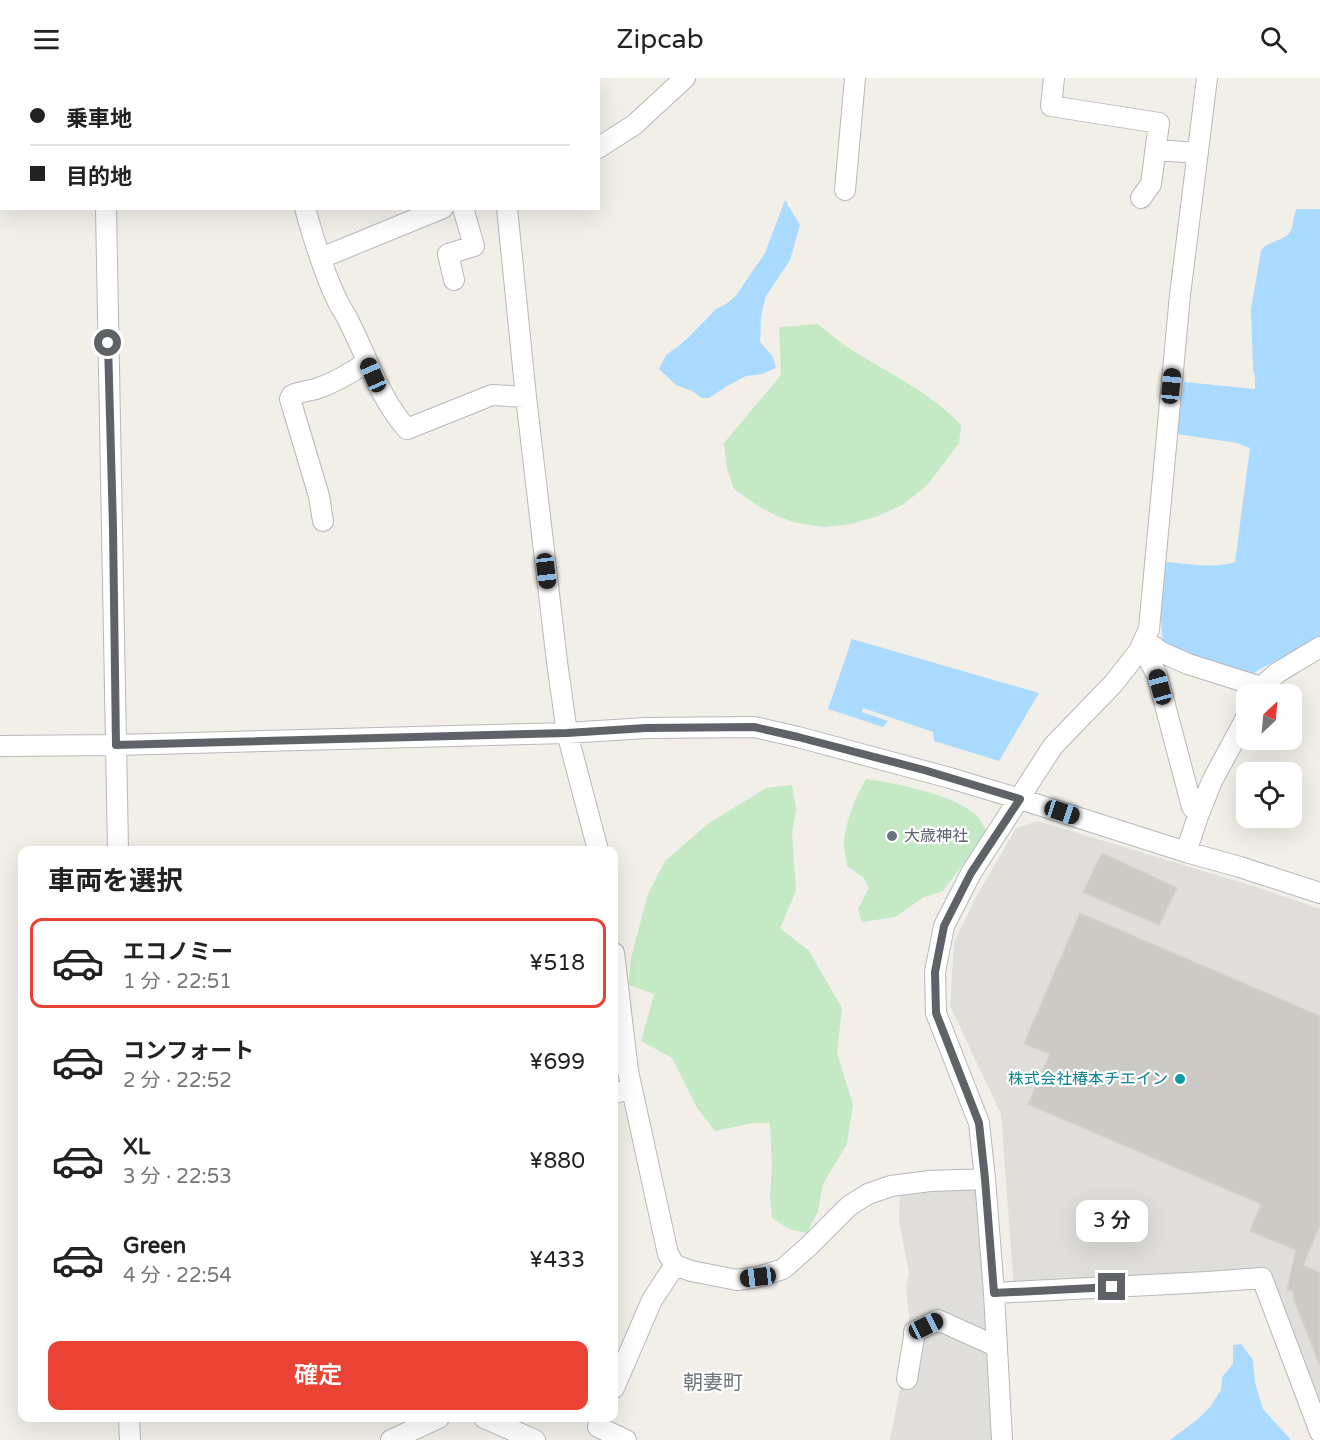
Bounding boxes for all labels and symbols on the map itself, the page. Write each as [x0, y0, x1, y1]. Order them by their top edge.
route start [94, 329, 121, 356]
car [357, 355, 389, 395]
car [1160, 367, 1182, 405]
car [535, 552, 557, 590]
car [1147, 667, 1173, 707]
north arrow [1236, 684, 1302, 750]
car [1042, 798, 1082, 826]
place label: 大歳神社 [904, 826, 968, 846]
marker: 大歳神社 [885, 829, 899, 843]
place label: 株式会社椿本チエイン [1008, 1069, 1168, 1089]
marker: 株式会社椿本チエイン [1173, 1072, 1187, 1086]
callout: 3 分 [1076, 1200, 1148, 1242]
car [739, 1266, 777, 1288]
route end [1098, 1273, 1125, 1300]
car [906, 1310, 946, 1342]
district label: 朝妻町 [683, 1371, 743, 1395]

